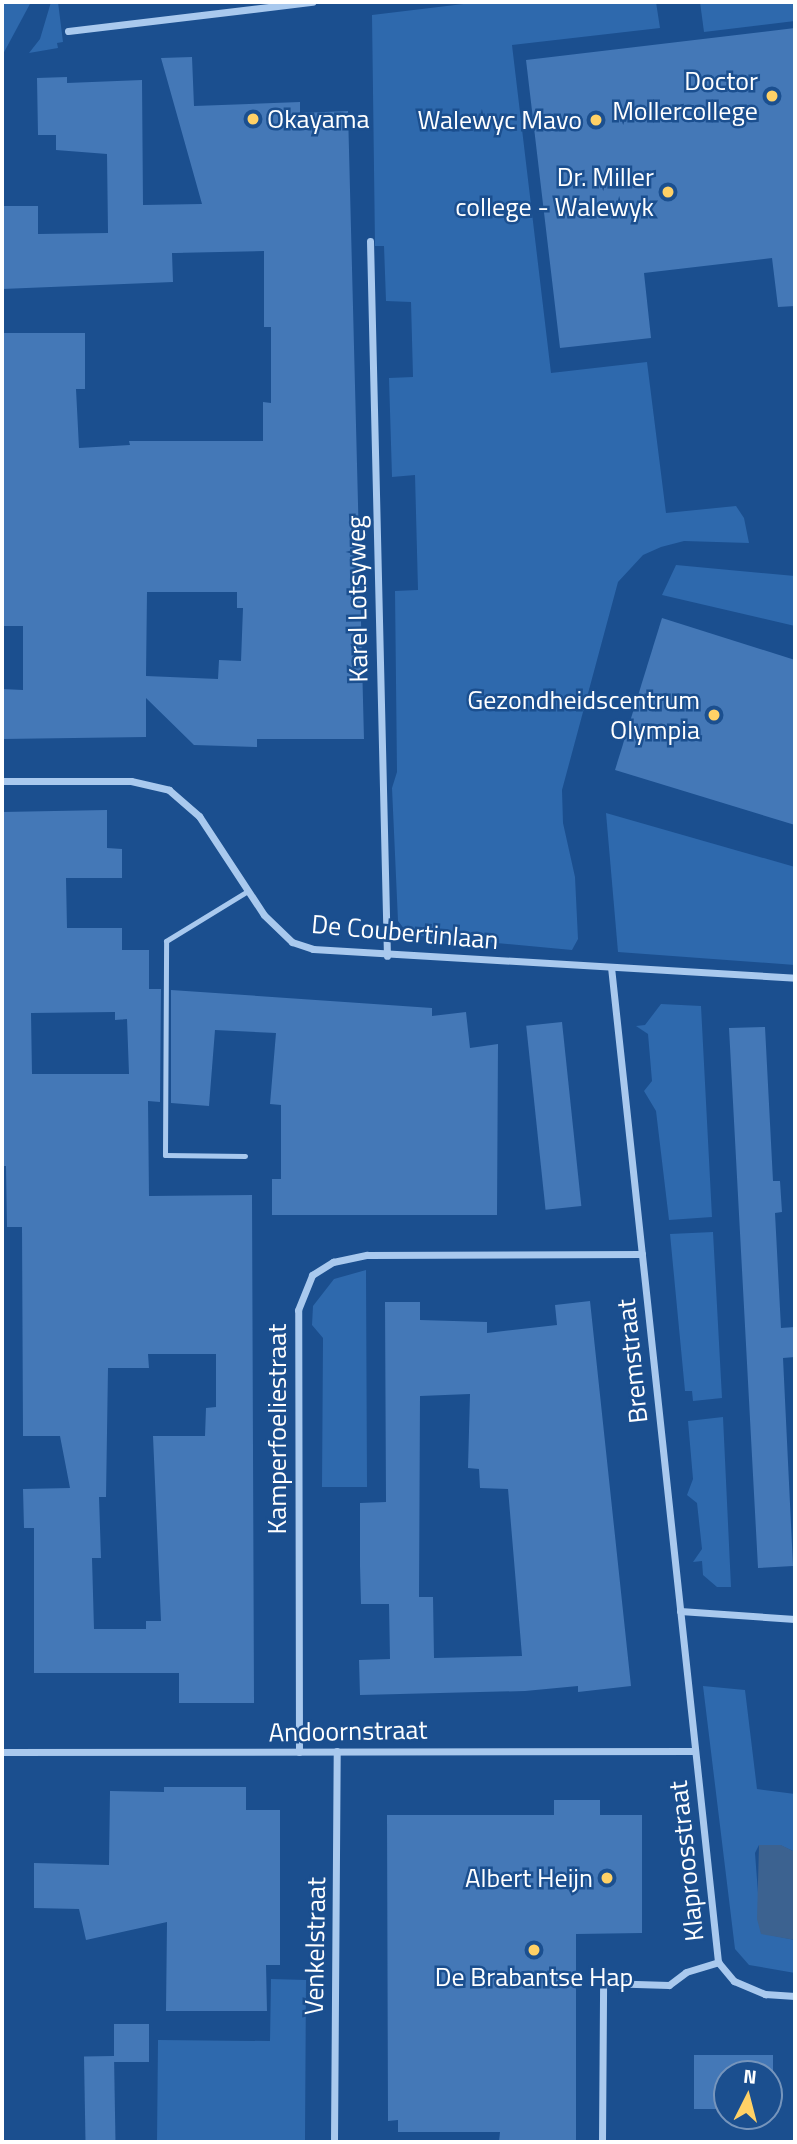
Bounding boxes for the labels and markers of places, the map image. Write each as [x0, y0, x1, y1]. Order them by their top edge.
place label: Doctor Mollercollege [612, 65, 758, 126]
marker: Doctor Mollercollege [764, 88, 780, 104]
place label: Okayama [267, 103, 370, 135]
place label: Walewyc Mavo [417, 104, 582, 136]
marker: Okayama [245, 111, 261, 127]
marker: Walewyc Mavo [588, 112, 604, 128]
place label: Dr. Miller college - Walewyk [455, 161, 654, 222]
marker: Dr. Miller college - Walewyk [660, 184, 676, 200]
place label: Gezondheidscentrum Olympia [467, 684, 700, 746]
marker: Gezondheidscentrum Olympia [706, 707, 722, 723]
place label: Albert Heijn [465, 1862, 593, 1894]
marker: Albert Heijn [599, 1870, 615, 1886]
marker: De Brabantse Hap [526, 1942, 542, 1958]
place label: De Brabantse Hap [435, 1961, 633, 1993]

